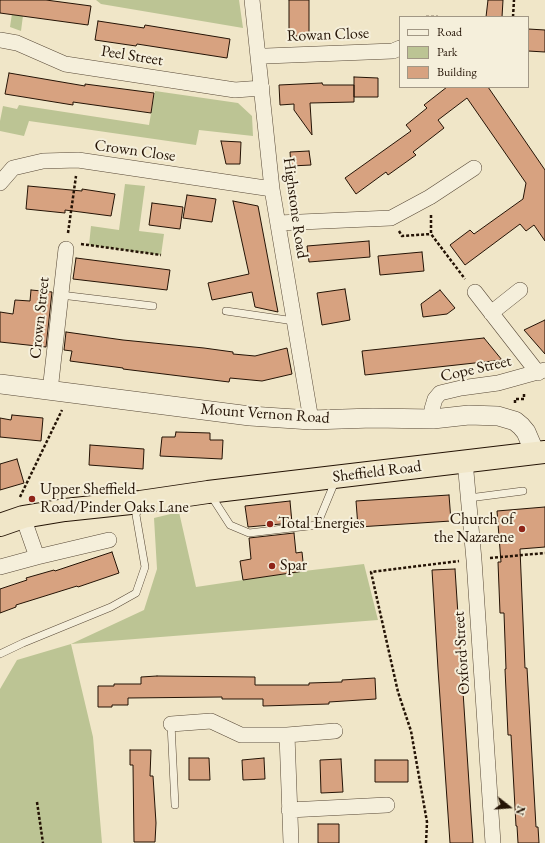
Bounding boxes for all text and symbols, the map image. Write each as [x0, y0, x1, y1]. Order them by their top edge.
legend [399, 16, 529, 88]
street label: Rowan Close [287, 24, 369, 46]
text: Road [437, 24, 462, 40]
street label: Peel Street [100, 42, 164, 70]
text: Park [437, 44, 457, 60]
text: Building [437, 64, 477, 80]
street label: Crown Close [93, 136, 177, 166]
street label: Highstone Road [278, 156, 312, 260]
street label: Crown Street [26, 276, 54, 360]
street label: Cope Street [439, 352, 513, 386]
street label: Mount Vernon Road [200, 400, 330, 428]
street label: Sheffield Road [332, 457, 422, 487]
place label: Upper Sheffield Road/Pinder Oaks Lane [40, 480, 189, 518]
marker: Upper Sheffield Road/Pinder Oaks Lane [27, 494, 37, 504]
place label: Church of the Nazarene [434, 510, 514, 548]
place label: Total Energies [278, 514, 365, 534]
marker: Total Energies [265, 519, 275, 529]
marker: Church of the Nazarene [517, 524, 527, 534]
place label: Spar [280, 556, 307, 576]
marker: Spar [267, 561, 277, 571]
street label: Oxford Street [450, 611, 474, 695]
north arrow [489, 787, 529, 827]
text: N [512, 804, 528, 817]

